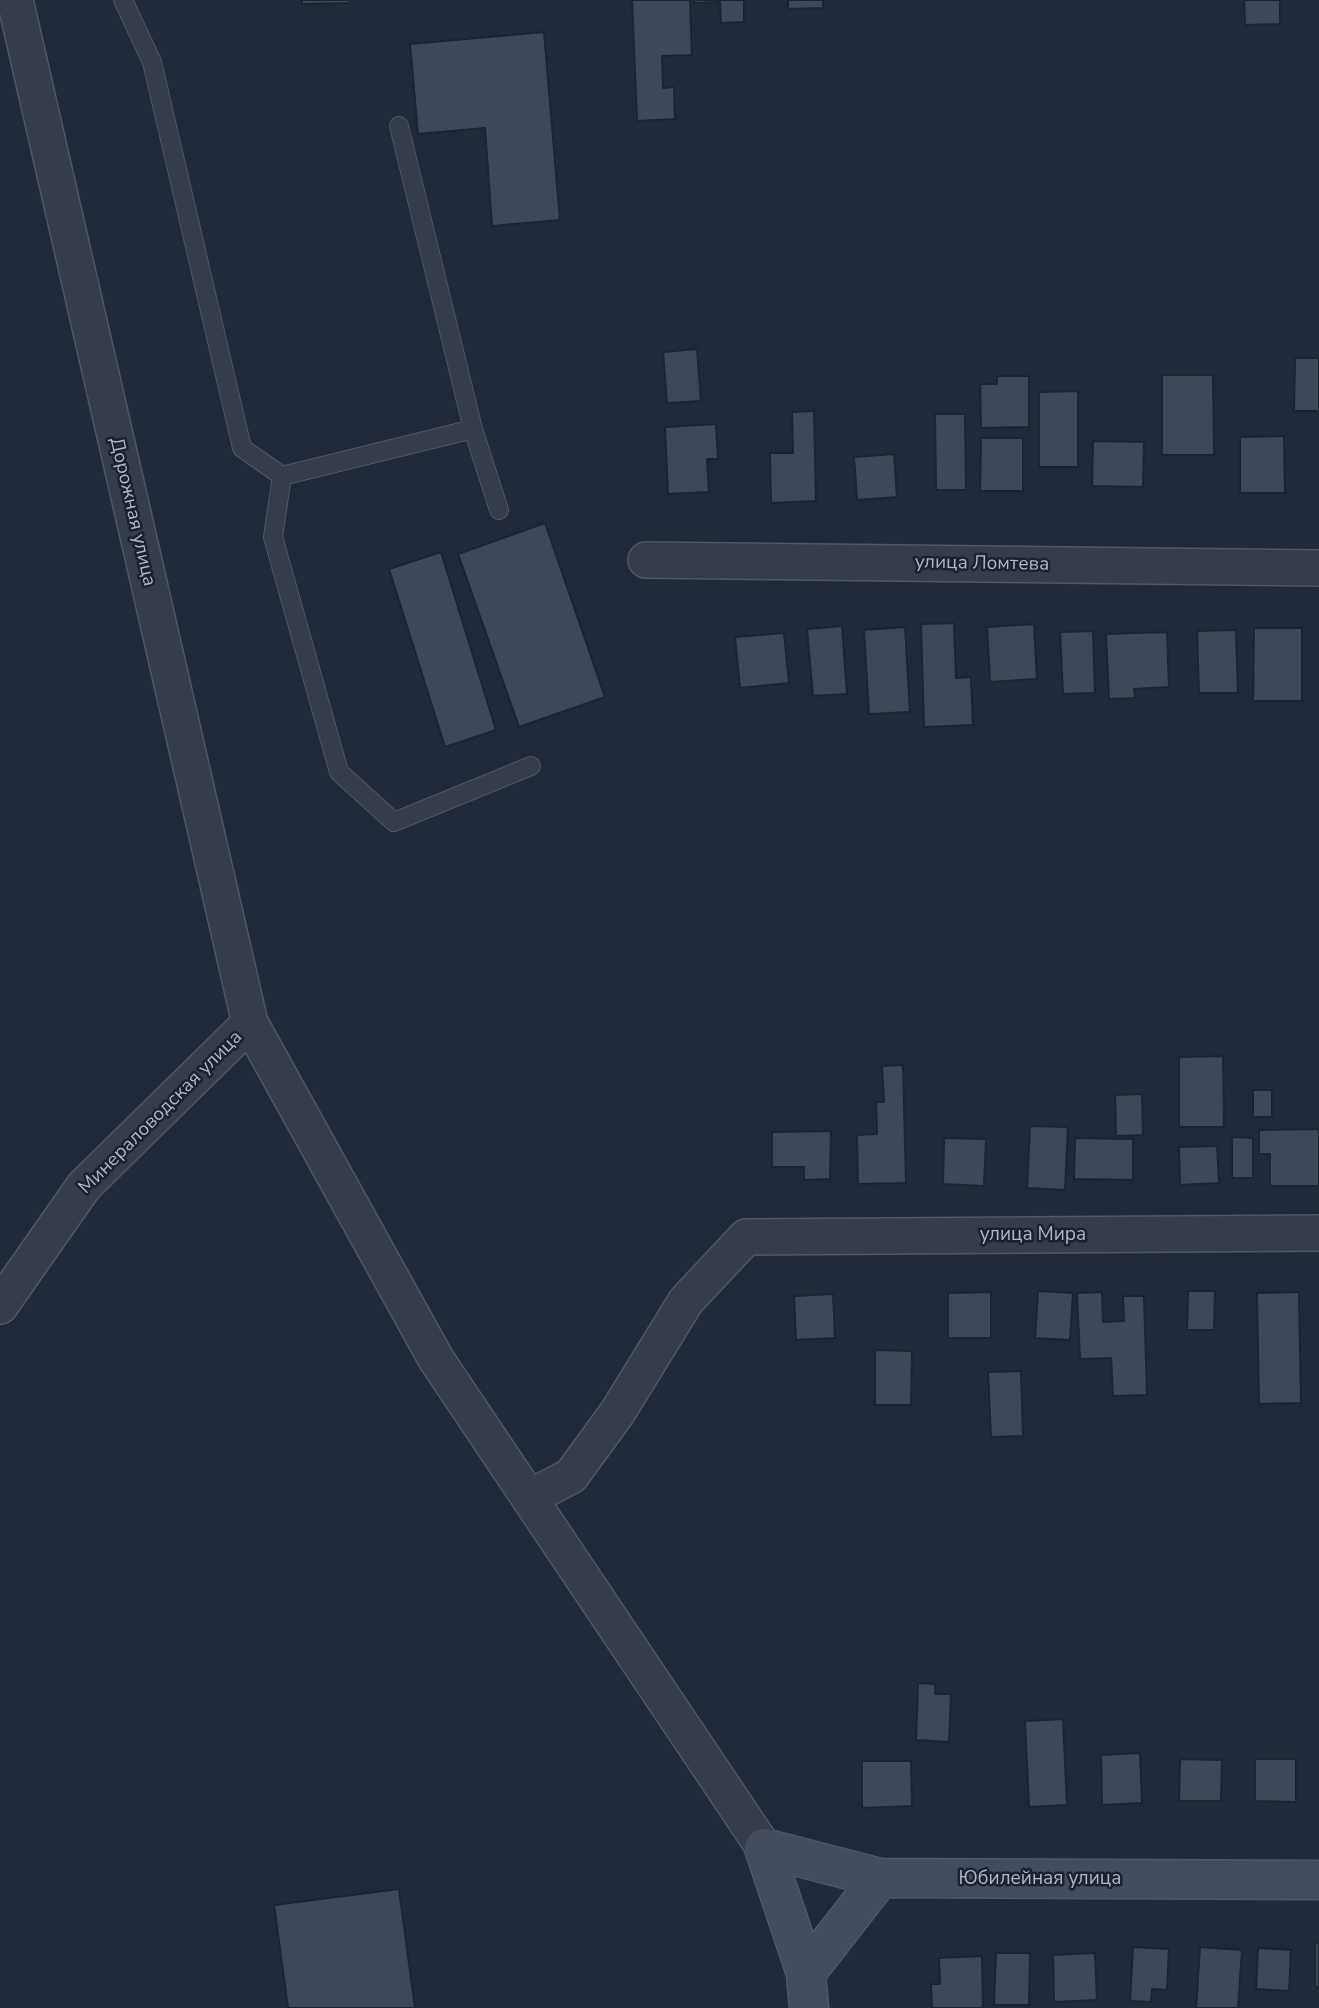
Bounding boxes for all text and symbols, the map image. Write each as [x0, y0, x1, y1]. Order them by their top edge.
street label: Дорожная улица [104, 435, 160, 589]
street label: улица Ломтева [915, 551, 1049, 577]
street label: Минераловодская улица [75, 1027, 247, 1199]
street label: улица Мира [980, 1224, 1086, 1246]
street label: Юбилейная улица [959, 1868, 1121, 1890]

